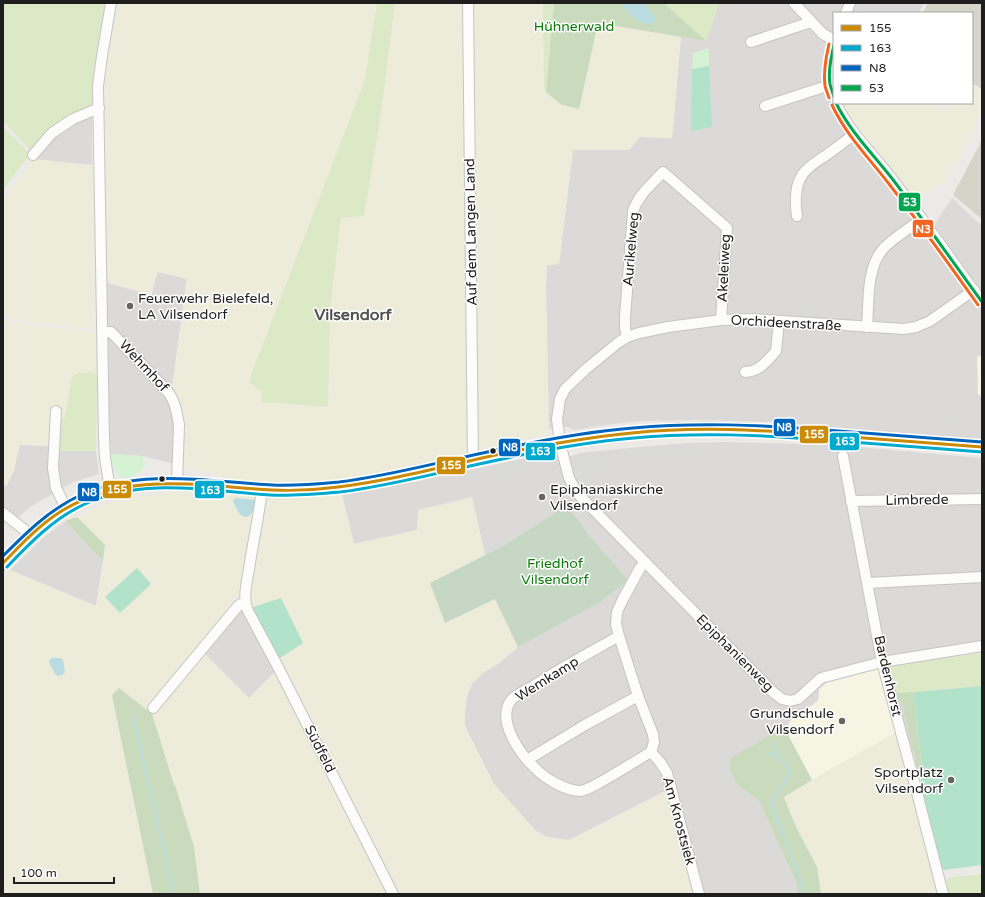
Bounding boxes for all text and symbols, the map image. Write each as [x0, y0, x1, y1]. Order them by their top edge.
legend [833, 12, 973, 104]
park label: Hühnerwald [534, 18, 614, 35]
text: 155 [869, 21, 892, 35]
text: 163 [869, 41, 892, 55]
text: N8 [869, 61, 886, 75]
text: 53 [869, 81, 884, 95]
street label: Auf dem Langen Land [461, 158, 481, 306]
line badge: 53 [898, 192, 921, 212]
text: 53 [903, 196, 917, 209]
street label: Aurikelweg [619, 211, 643, 287]
line badge: N3 [912, 219, 934, 238]
text: N3 [915, 223, 931, 236]
street label: Akeleiweg [714, 233, 734, 303]
place label: Feuerwehr Bielefeld, LA Vilsendorf [138, 290, 273, 323]
marker: Feuerwehr Bielefeld, LA Vilsendorf [125, 301, 135, 311]
district label: Vilsendorf [314, 305, 393, 325]
street label: Orchideenstraße [730, 312, 842, 334]
street label: Wehmhof [116, 336, 173, 396]
line badge: N8 [773, 418, 796, 437]
text: N8 [776, 421, 792, 434]
line badge: 155 [799, 425, 829, 444]
text: 155 [804, 428, 824, 441]
line badge: 163 [829, 432, 860, 451]
text: 163 [835, 435, 855, 448]
line badge: N8 [498, 438, 521, 457]
text: N8 [502, 441, 518, 454]
line badge: 163 [525, 442, 556, 461]
text: 163 [530, 445, 550, 458]
unlabelled marker [488, 446, 498, 456]
line badge: 155 [436, 456, 466, 475]
text: 155 [441, 459, 461, 472]
unlabelled marker [157, 474, 167, 484]
line badge: 155 [102, 480, 132, 499]
line badge: 163 [194, 480, 225, 499]
place label: Epiphaniaskirche Vilsendorf [550, 481, 663, 514]
line badge: N8 [77, 482, 100, 502]
text: 155 [107, 483, 127, 496]
text: 163 [200, 484, 220, 497]
text: N8 [81, 486, 97, 499]
street label: Limbrede [885, 491, 949, 509]
marker: Epiphaniaskirche Vilsendorf [537, 492, 547, 502]
park label: Friedhof Vilsendorf [521, 555, 590, 588]
street label: Epiphanienweg [693, 611, 777, 695]
street label: Bardenhorst [870, 634, 906, 719]
street label: Wemkamp [512, 653, 582, 705]
place label: Grundschule Vilsendorf [750, 705, 835, 738]
marker: Grundschule Vilsendorf [837, 716, 847, 726]
street label: Südfeld [301, 722, 339, 776]
place label: Sportplatz Vilsendorf [874, 764, 944, 797]
street label: Am Knostsiek [659, 775, 699, 868]
marker: Sportplatz Vilsendorf [946, 775, 956, 785]
scale bar [14, 859, 114, 885]
text: 100 m [20, 866, 57, 880]

